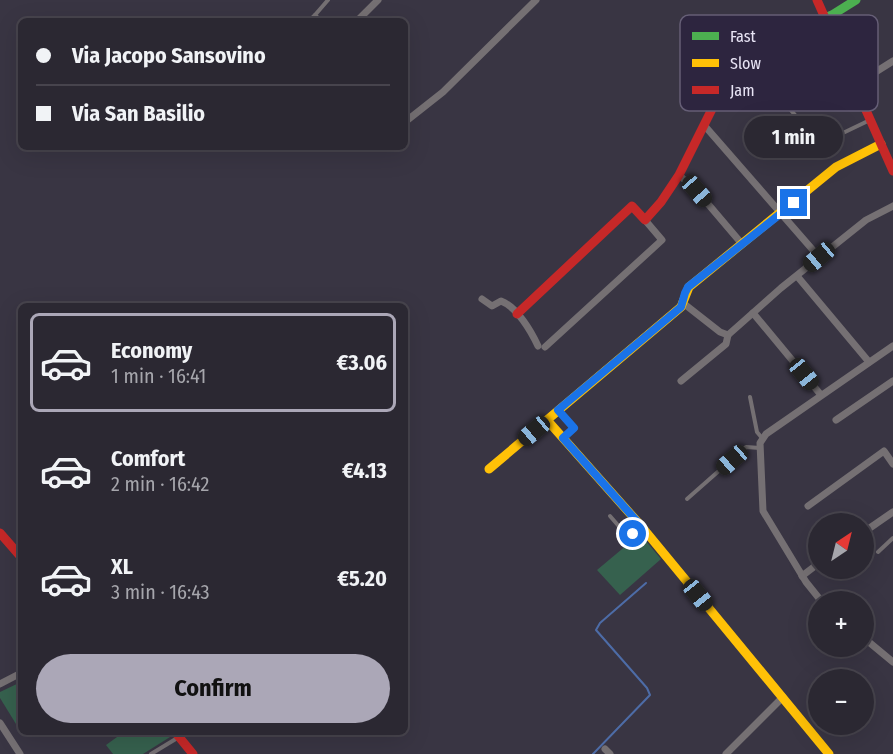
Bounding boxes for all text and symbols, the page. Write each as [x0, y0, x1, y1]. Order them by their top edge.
legend [680, 15, 878, 111]
text: Fast [730, 27, 757, 46]
text: Via Jacopo Sansovino [72, 42, 266, 69]
text: Slow [730, 54, 761, 73]
text: Jam [730, 81, 755, 100]
text: Via San Basilio [72, 100, 205, 127]
callout: 1 min [744, 116, 844, 158]
text: 1 min [772, 125, 815, 149]
car [678, 172, 716, 210]
route end [780, 189, 807, 216]
car [799, 239, 839, 275]
icon: car [39, 336, 93, 390]
text: Economy [111, 337, 192, 364]
text: €3.06 [337, 349, 387, 376]
car [786, 354, 822, 394]
text: 1 min · 16:41 [111, 364, 206, 388]
car [514, 413, 554, 449]
car [713, 441, 751, 479]
icon: car [39, 444, 93, 498]
text: Comfort [111, 445, 185, 472]
text: €4.13 [342, 457, 387, 484]
text: 2 min · 16:42 [111, 472, 209, 496]
north arrow [808, 513, 874, 579]
map controls [808, 513, 874, 735]
route start [619, 520, 646, 547]
icon: car [39, 552, 93, 606]
text: XL [111, 553, 133, 580]
text: €5.20 [337, 565, 387, 592]
car [680, 575, 716, 615]
text: 3 min · 16:43 [111, 580, 210, 604]
button: + [808, 591, 874, 657]
button: Confirm [36, 654, 390, 723]
button: − [808, 669, 874, 735]

